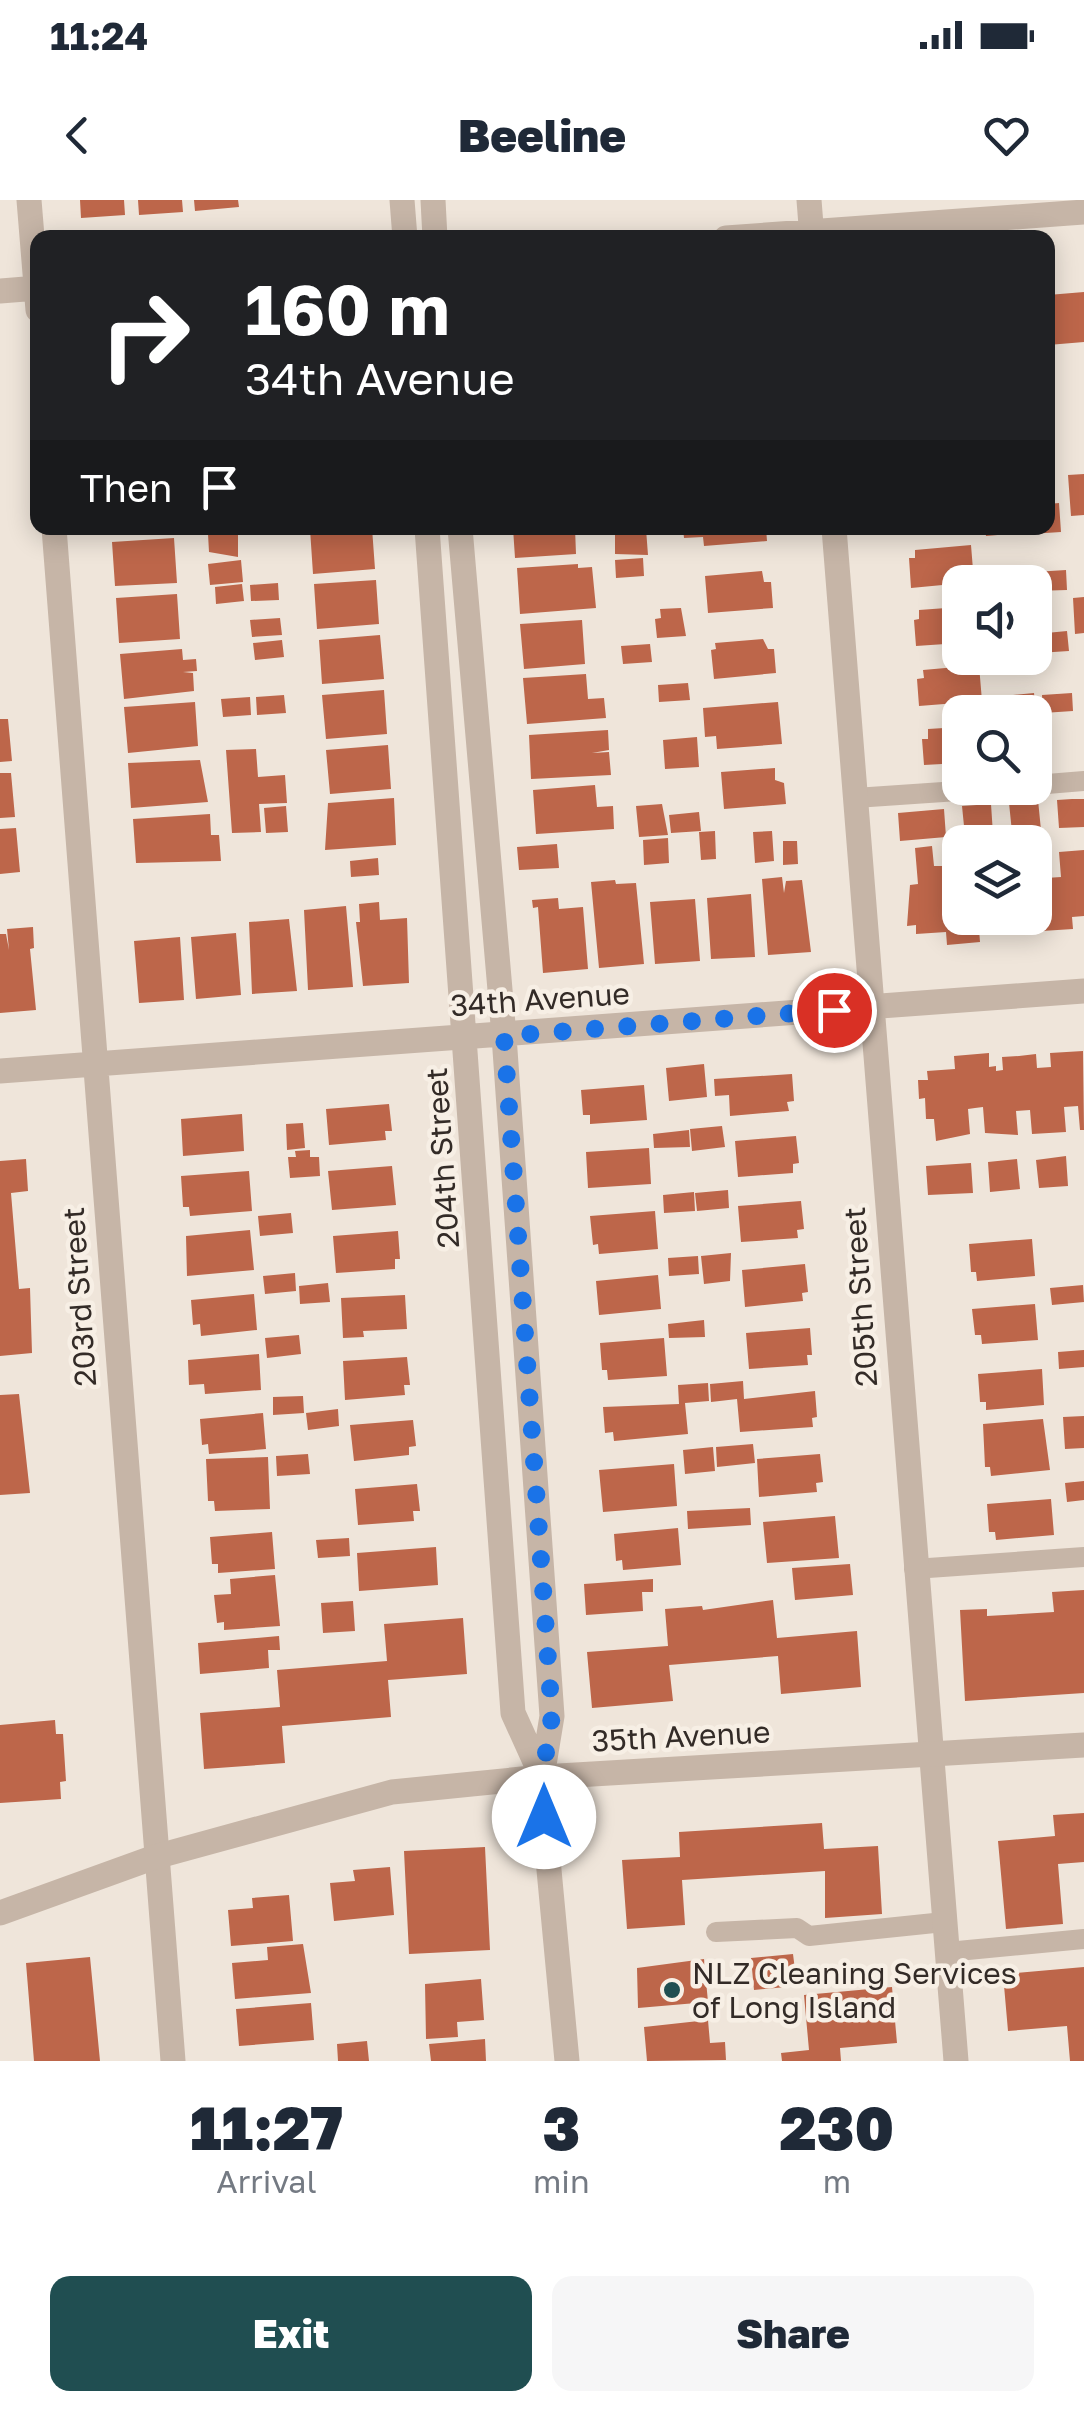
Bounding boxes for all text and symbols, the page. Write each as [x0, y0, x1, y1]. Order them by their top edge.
text: 11:24 [50, 13, 148, 58]
icon: back [50, 108, 105, 163]
text: Beeline [458, 108, 626, 162]
icon: heart [979, 108, 1034, 163]
text: 160 m [245, 266, 450, 350]
icon: right [80, 270, 210, 400]
text: 34th Avenue [245, 351, 515, 405]
icon: arrive [192, 460, 247, 515]
text: Then [80, 465, 172, 510]
map controls [942, 565, 1052, 935]
button: sound [942, 565, 1052, 675]
button: search [942, 695, 1052, 805]
button: layers [942, 825, 1052, 935]
pin [792, 968, 877, 1053]
street label: 34th Avenue [449, 975, 631, 1023]
icon: arrive [807, 983, 862, 1038]
street label: 204th Street [418, 1066, 466, 1250]
street label: 203rd Street [55, 1206, 103, 1388]
street label: 205th Street [836, 1206, 884, 1388]
street label: 35th Avenue [591, 1713, 771, 1759]
position arrow [492, 1765, 596, 1869]
place label: NLZ Cleaning Services of Long Island [692, 1955, 1017, 2025]
marker: NLZ Cleaning Services of Long Island [661, 1979, 683, 2001]
text: 11:27 [190, 2091, 343, 2163]
text: 3 [542, 2091, 580, 2163]
text: 230 [779, 2091, 894, 2163]
text: Arrival [216, 2162, 317, 2200]
text: min [533, 2162, 590, 2200]
text: m [823, 2162, 851, 2200]
button: Exit [50, 2276, 532, 2391]
button: Share [552, 2276, 1034, 2391]

